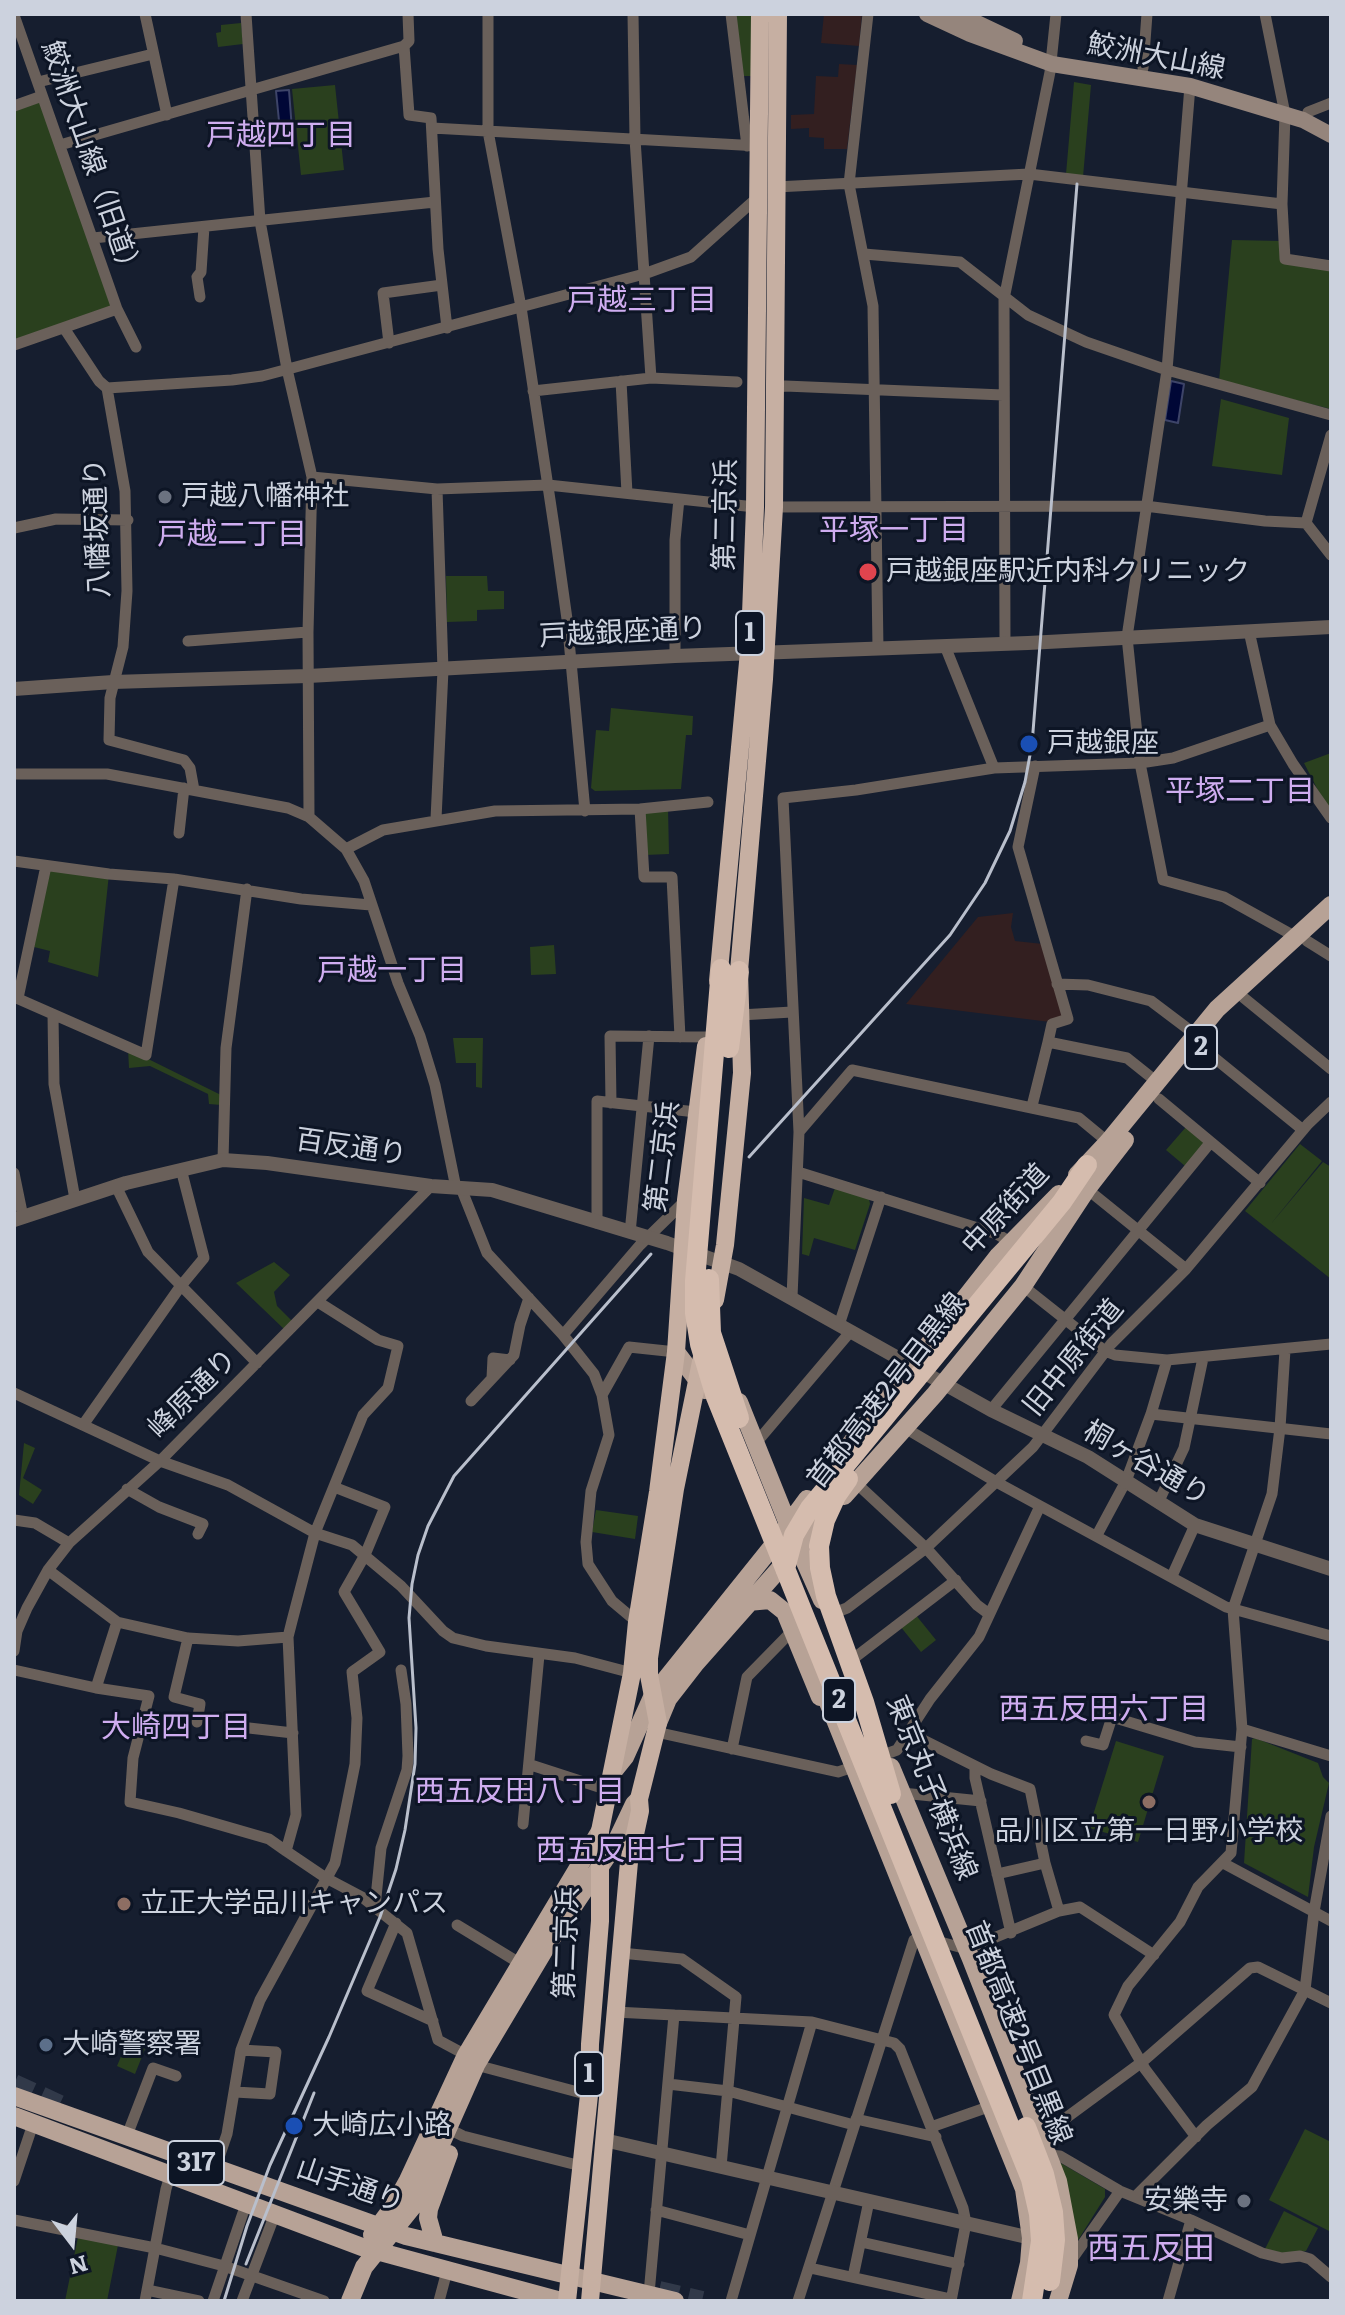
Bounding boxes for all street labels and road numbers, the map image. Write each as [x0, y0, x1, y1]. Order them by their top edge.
street label: 鮫洲大山線 [1084, 27, 1228, 87]
street label: 鮫洲大山線（旧道） [34, 36, 148, 286]
street label: 八幡坂通り [79, 457, 117, 599]
street label: 第二京浜 [708, 459, 744, 571]
road number: 1 [736, 611, 764, 655]
street label: 戸越銀座通り [538, 612, 708, 654]
road number: 2 [1185, 1025, 1217, 1069]
street label: 第二京浜 [640, 1099, 686, 1215]
street label: 百反通り [293, 1124, 409, 1172]
street label: 中原街道 [956, 1158, 1056, 1262]
street label: 首都高速2号目黒線 [800, 1287, 974, 1495]
street label: 旧中原街道 [1017, 1293, 1131, 1423]
street label: 峰原通り [142, 1343, 244, 1445]
street label: 桐ヶ谷通り [1077, 1414, 1215, 1514]
road number: 2 [823, 1678, 855, 1722]
street label: 東京丸子横浜線 [879, 1691, 983, 1885]
street label: 第二京浜 [548, 1886, 586, 2000]
street label: 首都高速2号目黒線 [958, 1916, 1078, 2150]
road number: 1 [575, 2052, 603, 2096]
road number: 317 [168, 2141, 224, 2185]
street label: 山手通り [292, 2152, 408, 2220]

